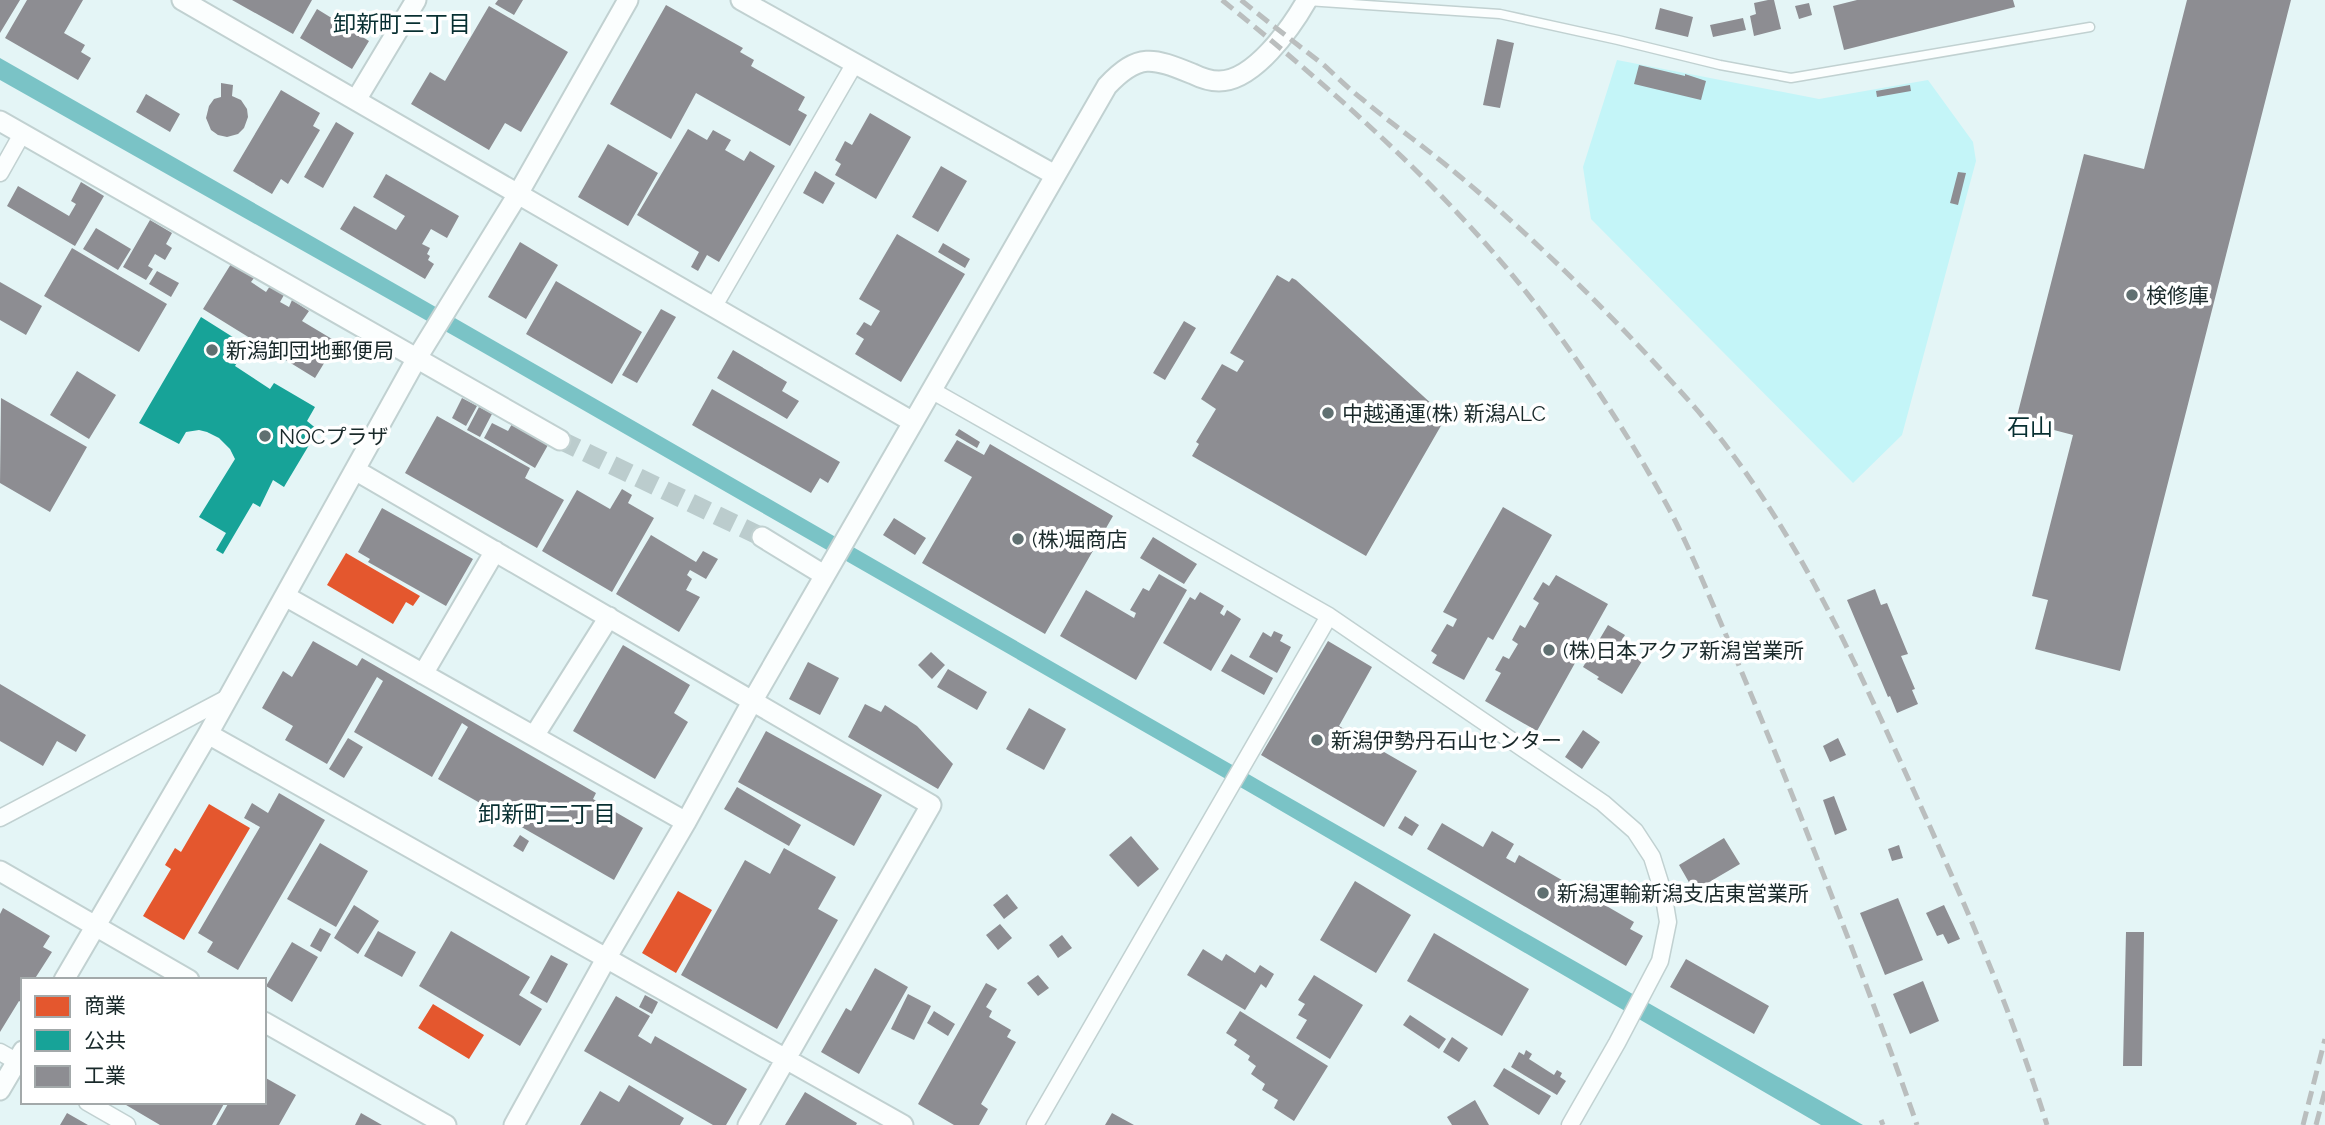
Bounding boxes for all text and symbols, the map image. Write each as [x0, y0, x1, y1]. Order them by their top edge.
district label: 卸新町三丁目 [333, 10, 471, 37]
place label: 検修庫 [2146, 283, 2209, 308]
marker: 検修庫 [2124, 287, 2140, 303]
place label: 新潟卸団地郵便局 [226, 338, 394, 363]
marker: 新潟卸団地郵便局 [204, 342, 220, 358]
place label: 中越通運(株) 新潟ALC [1342, 401, 1546, 426]
marker: 中越通運(株) 新潟ALC [1320, 405, 1336, 421]
district label: 石山 [2007, 413, 2053, 440]
place label: NOCプラザ [279, 424, 388, 449]
marker: NOCプラザ [257, 428, 273, 444]
place label: (株)堀商店 [1032, 527, 1127, 552]
marker: (株)堀商店 [1010, 531, 1026, 547]
place label: (株)日本アクア新潟営業所 [1563, 638, 1804, 663]
marker: (株)日本アクア新潟営業所 [1541, 642, 1557, 658]
place label: 新潟伊勢丹石山センター [1331, 728, 1562, 753]
marker: 新潟伊勢丹石山センター [1309, 732, 1325, 748]
district label: 卸新町二丁目 [478, 800, 616, 827]
place label: 新潟運輸新潟支店東営業所 [1557, 881, 1809, 906]
marker: 新潟運輸新潟支店東営業所 [1535, 885, 1551, 901]
legend [21, 978, 266, 1104]
text: 商業 [84, 993, 126, 1018]
text: 公共 [84, 1028, 126, 1053]
text: 工業 [84, 1063, 126, 1088]

